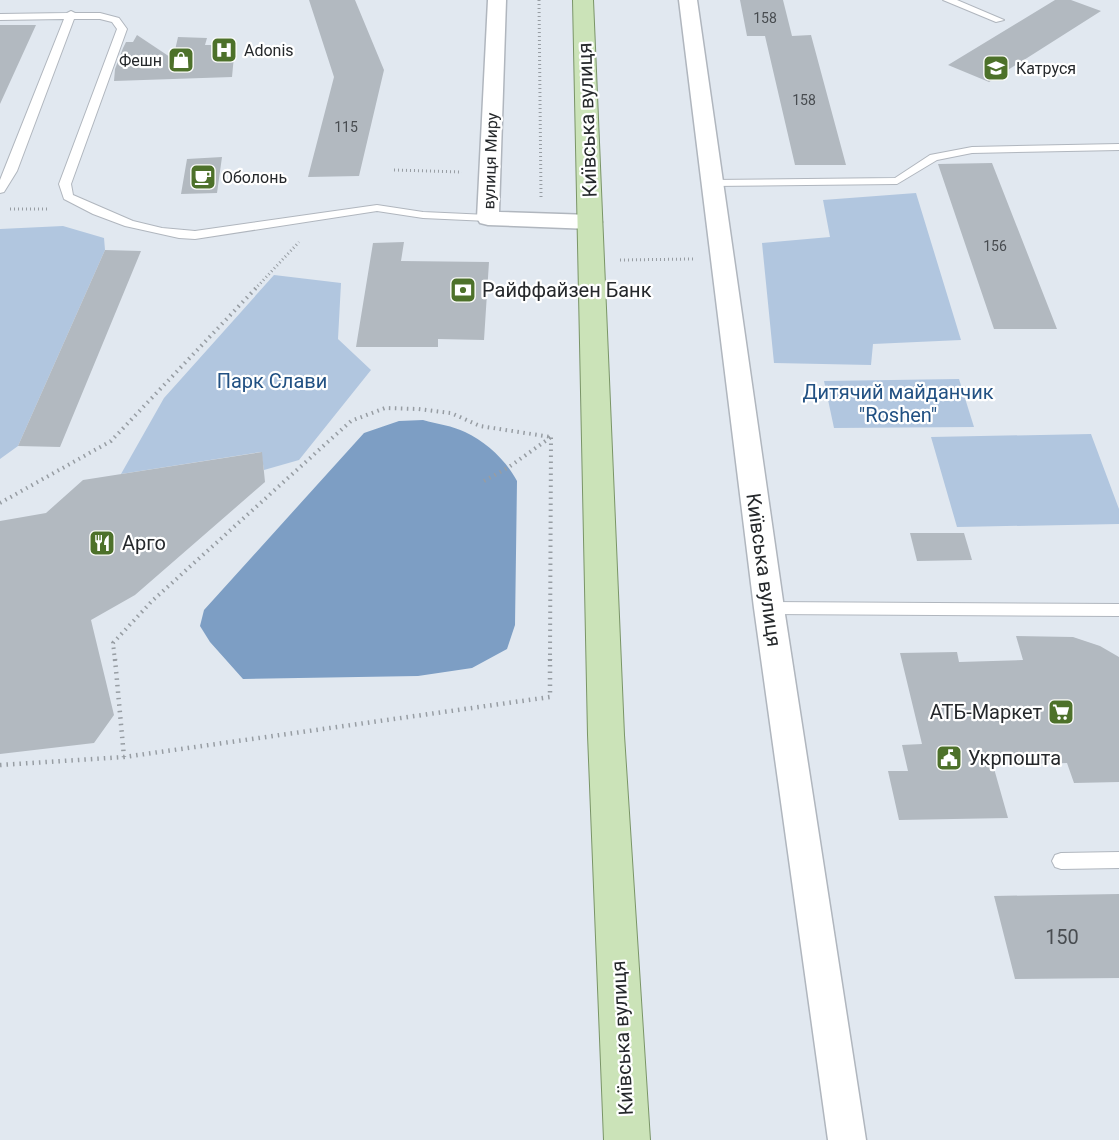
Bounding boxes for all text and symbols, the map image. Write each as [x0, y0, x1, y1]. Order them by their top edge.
house number: 158 [753, 10, 777, 26]
hospital icon: Adonis [209, 35, 239, 65]
place label: Adonis [244, 41, 294, 60]
street label: Київська вулиця [572, 42, 602, 198]
shop icon: Фешн [166, 45, 196, 75]
place label: Фешн [119, 51, 162, 70]
school or university icon: Катруся [981, 53, 1011, 83]
place label: Катруся [1016, 59, 1076, 78]
house number: 158 [792, 92, 816, 108]
street label: вулиця Миру [479, 112, 502, 210]
house number: 115 [334, 119, 358, 135]
cafe icon: Оболонь [188, 162, 218, 192]
place label: Оболонь [222, 168, 287, 187]
house number: 156 [983, 238, 1007, 254]
bank icon: Райффайзен Банк [448, 275, 478, 305]
place label: Райффайзен Банк [482, 278, 652, 302]
park label: Парк Слави [217, 369, 327, 393]
park label: Дитячий майданчик "Roshen" [802, 380, 994, 427]
street label: Київська вулиця [741, 492, 787, 648]
restaurant icon: Арго [87, 528, 117, 558]
place label: Арго [122, 531, 166, 555]
supermarket icon: АТБ-Маркет [1046, 697, 1076, 727]
place label: АТБ-Маркет [930, 700, 1042, 724]
public building icon: Укрпошта [934, 743, 964, 773]
place label: Укрпошта [968, 746, 1061, 770]
house number: 150 [1045, 925, 1079, 949]
street label: Київська вулиця [606, 960, 638, 1116]

